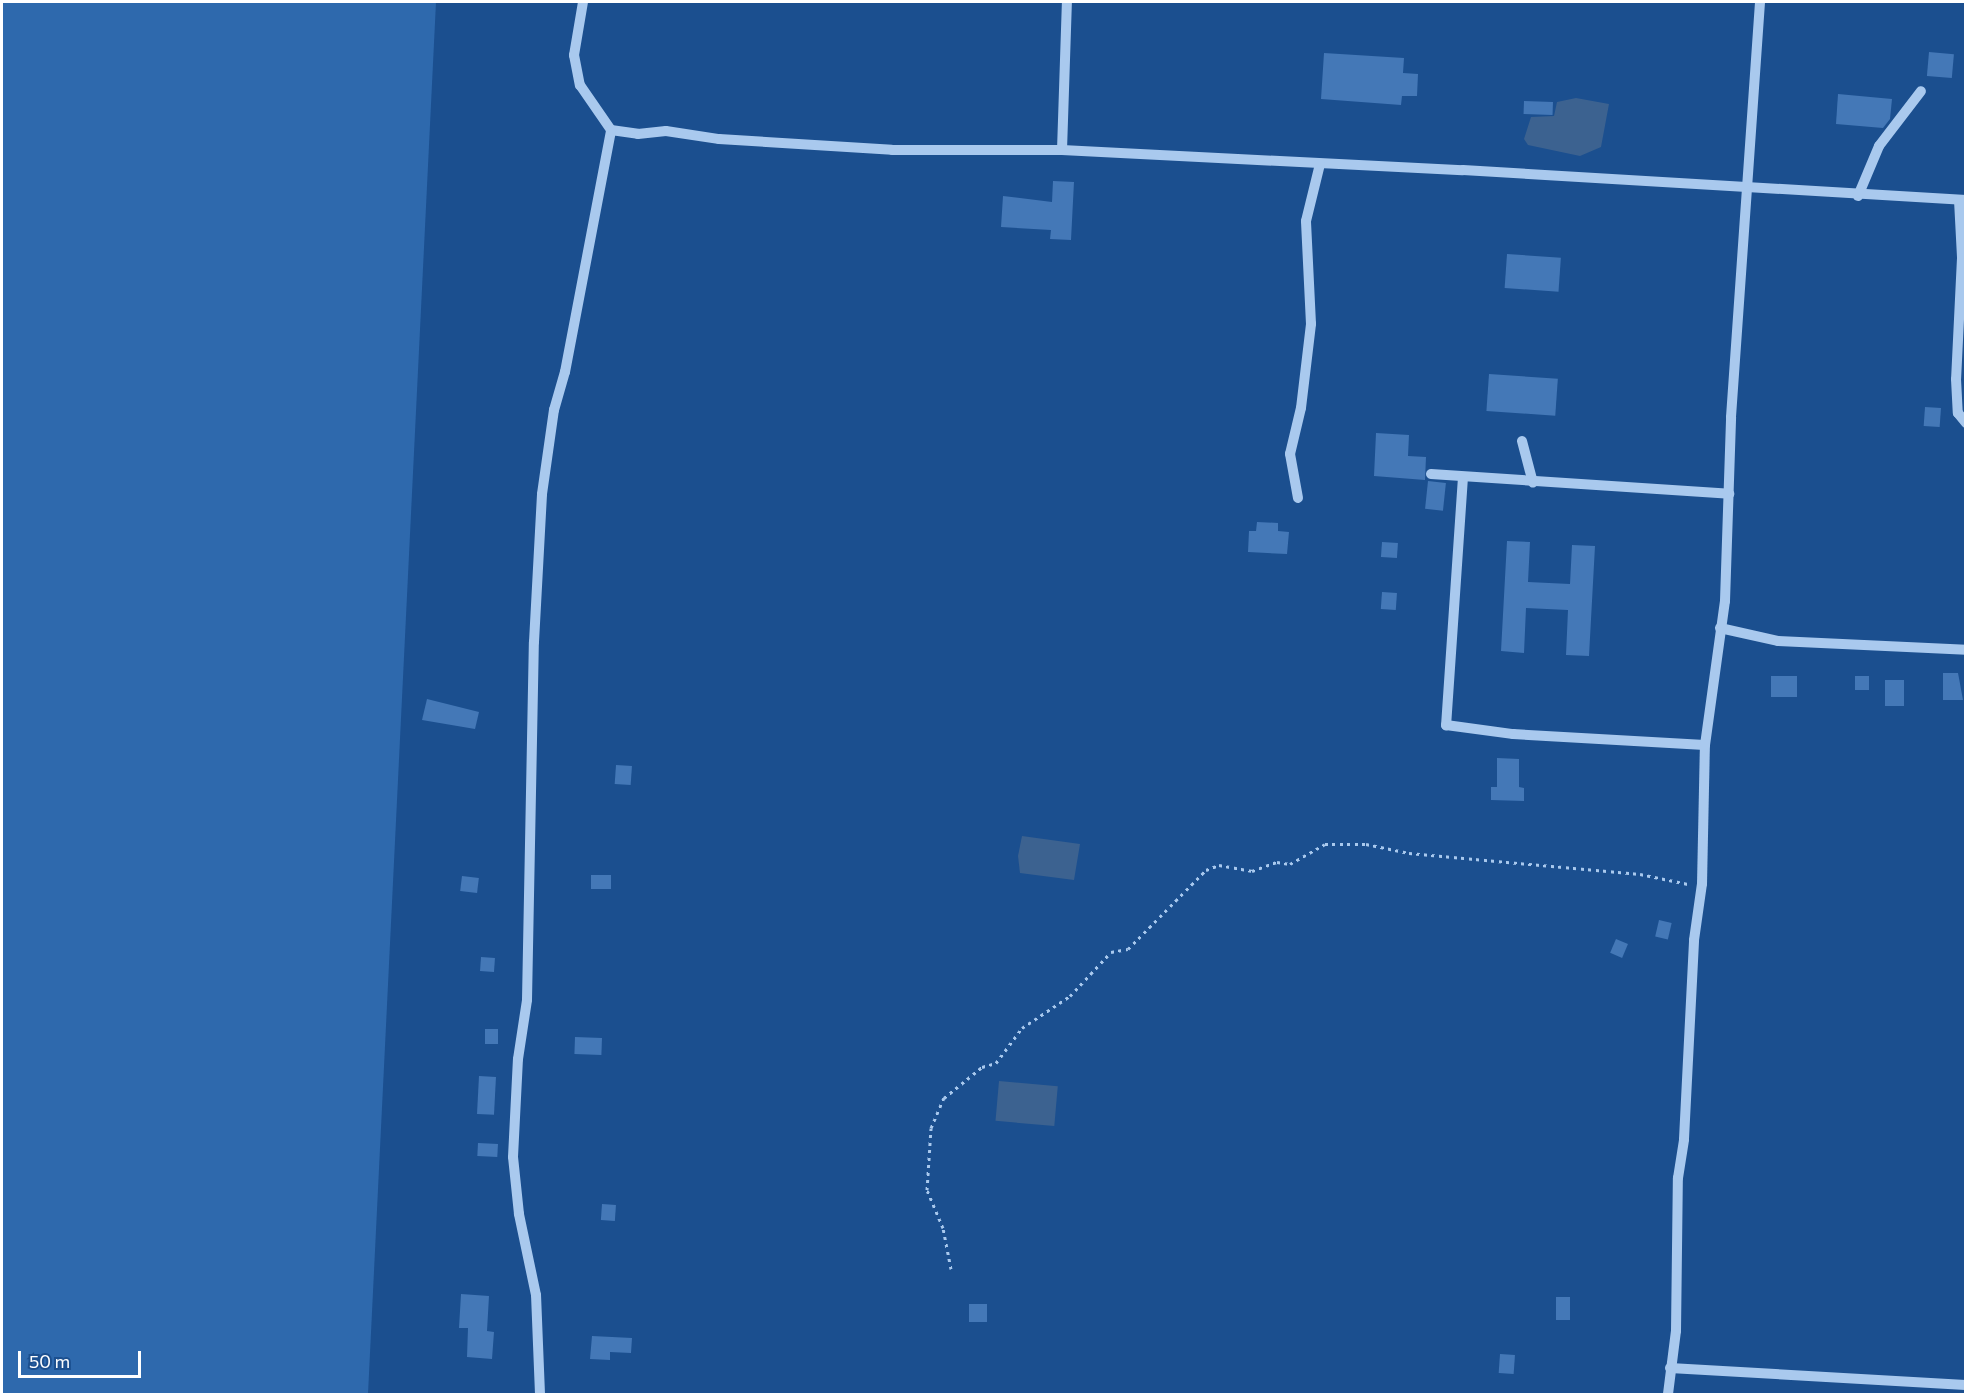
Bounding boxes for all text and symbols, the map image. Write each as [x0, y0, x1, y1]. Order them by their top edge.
scale bar [21, 1339, 144, 1377]
text: 50 m [29, 1350, 70, 1372]

